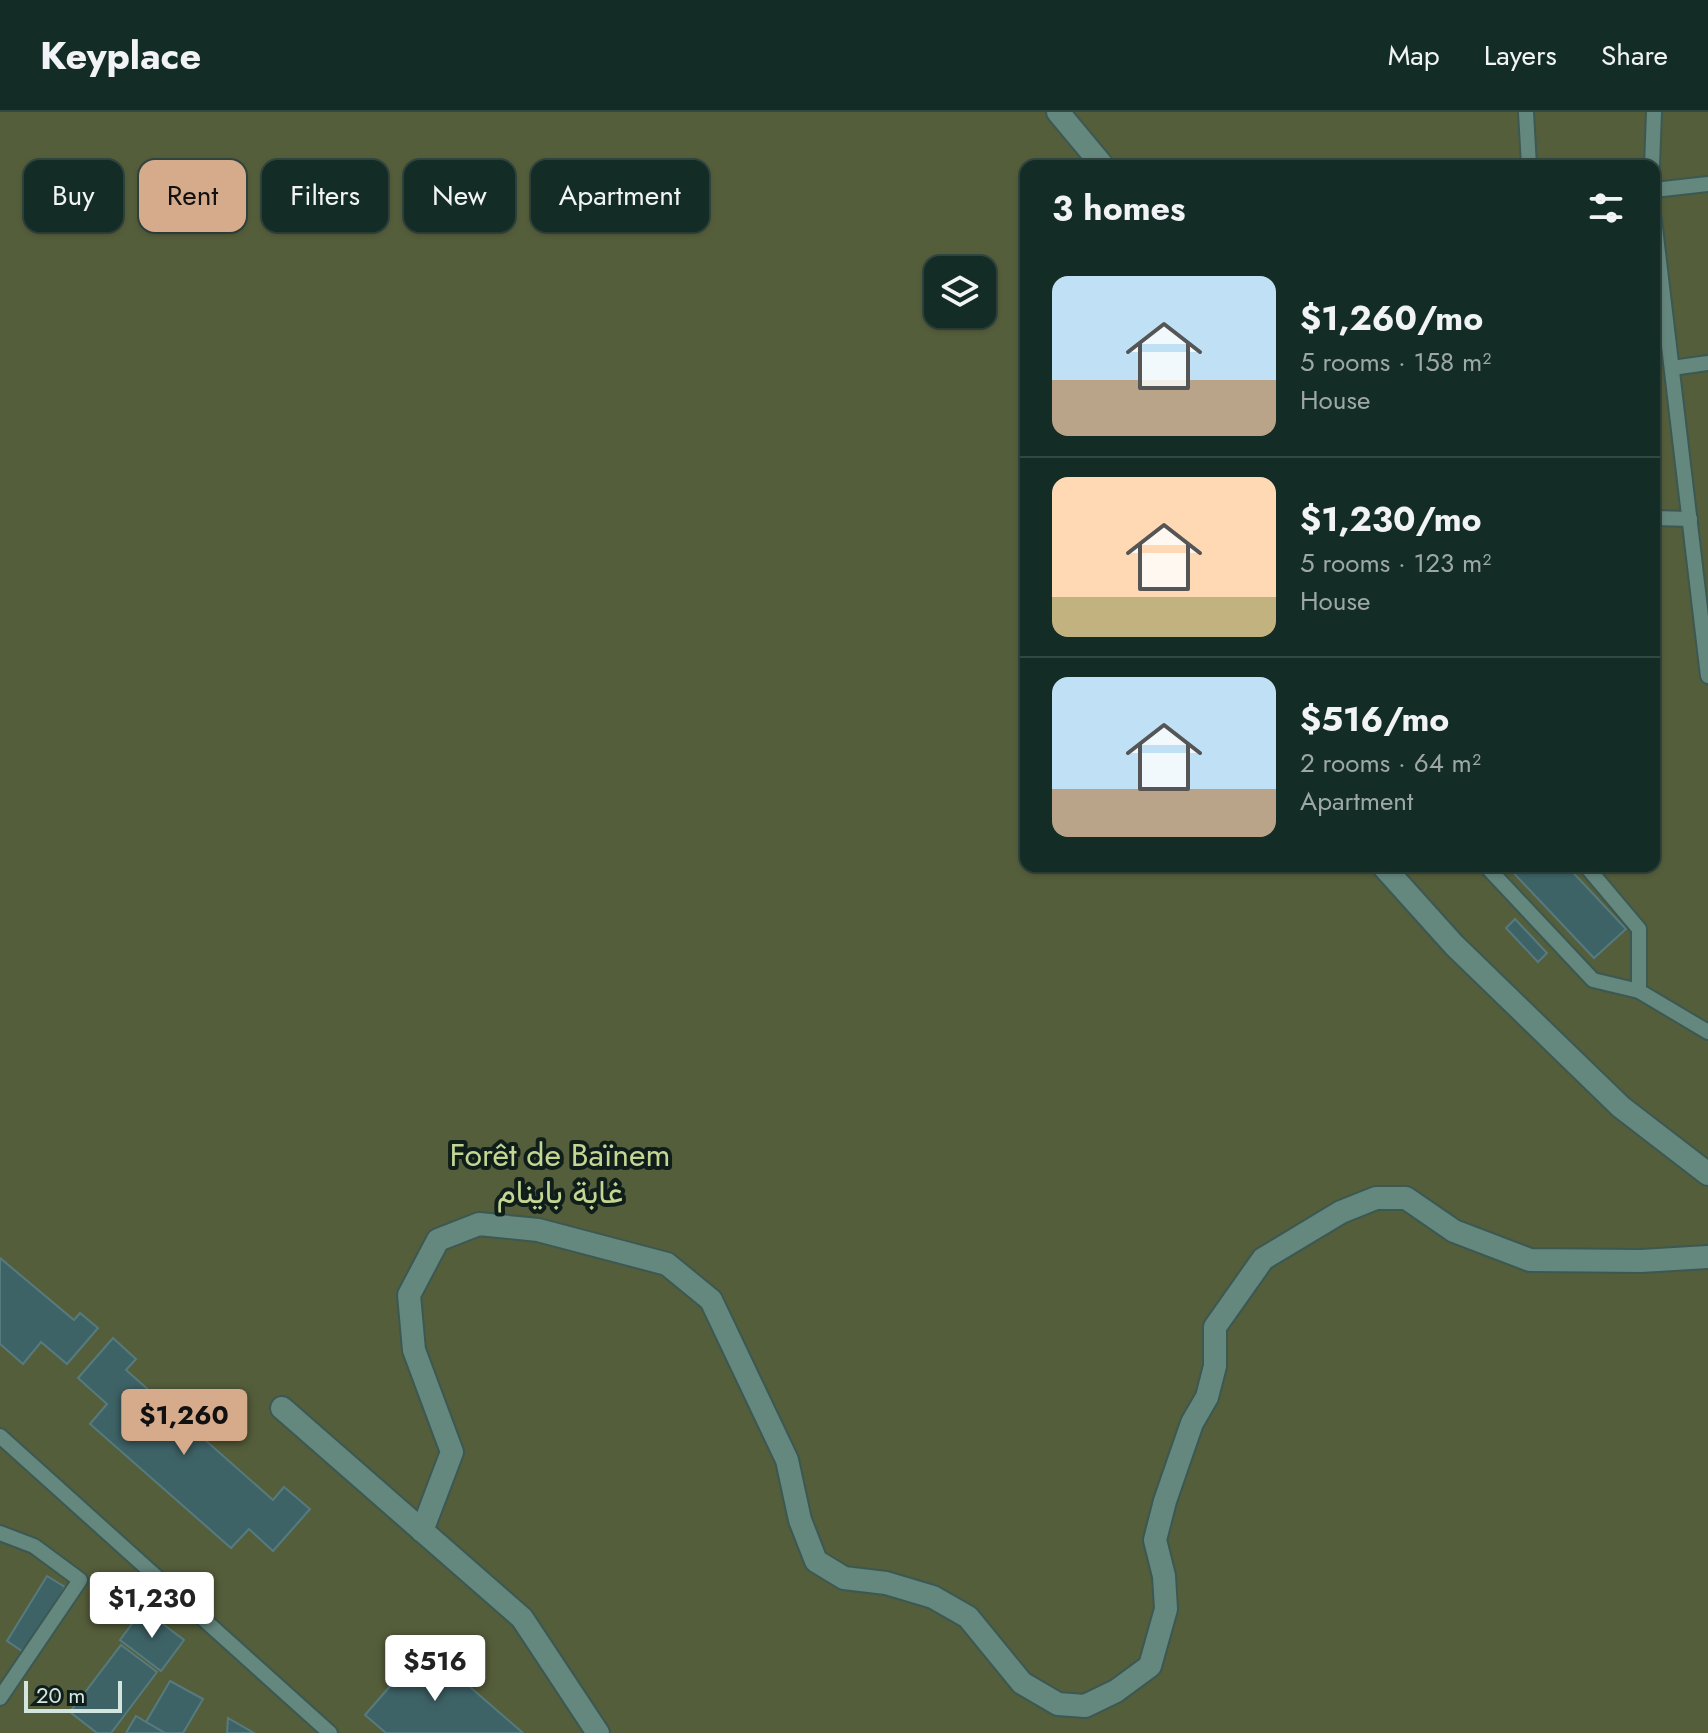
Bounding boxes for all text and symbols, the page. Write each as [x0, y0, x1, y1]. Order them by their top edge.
text: Keyplace [40, 28, 201, 83]
text: Map [1388, 35, 1440, 76]
text: Layers [1484, 35, 1557, 76]
text: Share [1601, 35, 1668, 76]
chip: Buy [24, 160, 123, 232]
chip: Rent [139, 160, 246, 232]
chip: Filters [262, 160, 388, 232]
chip: New [404, 160, 515, 232]
chip: Apartment [531, 160, 709, 232]
text: 3 homes [1052, 184, 1186, 233]
icon: filters [1584, 186, 1628, 230]
map controls [924, 256, 996, 328]
button: layers [924, 256, 996, 328]
text: $1,260/mo [1300, 294, 1483, 343]
icon: home [1116, 308, 1212, 404]
text: 5 rooms · 158 m² [1300, 343, 1491, 381]
text: House [1300, 381, 1370, 419]
text: $1,230/mo [1300, 495, 1482, 544]
icon: home [1116, 509, 1212, 605]
text: 5 rooms · 123 m² [1300, 544, 1491, 582]
text: House [1300, 582, 1370, 620]
text: $516/mo [1300, 695, 1449, 744]
icon: home [1116, 709, 1212, 805]
text: 2 rooms · 64 m² [1300, 744, 1481, 782]
text: Apartment [1300, 782, 1413, 820]
park label: Forêt de Baïnem غابة باينام [450, 1132, 670, 1215]
pin: $1,260 [119, 1389, 249, 1457]
text: $1,260 [139, 1396, 229, 1434]
pin: $1,230 [87, 1572, 217, 1640]
text: $1,230 [108, 1579, 196, 1617]
pin: $516 [388, 1635, 482, 1703]
text: $516 [403, 1642, 467, 1680]
scale bar [24, 1677, 122, 1713]
text: 20 m [36, 1679, 85, 1711]

